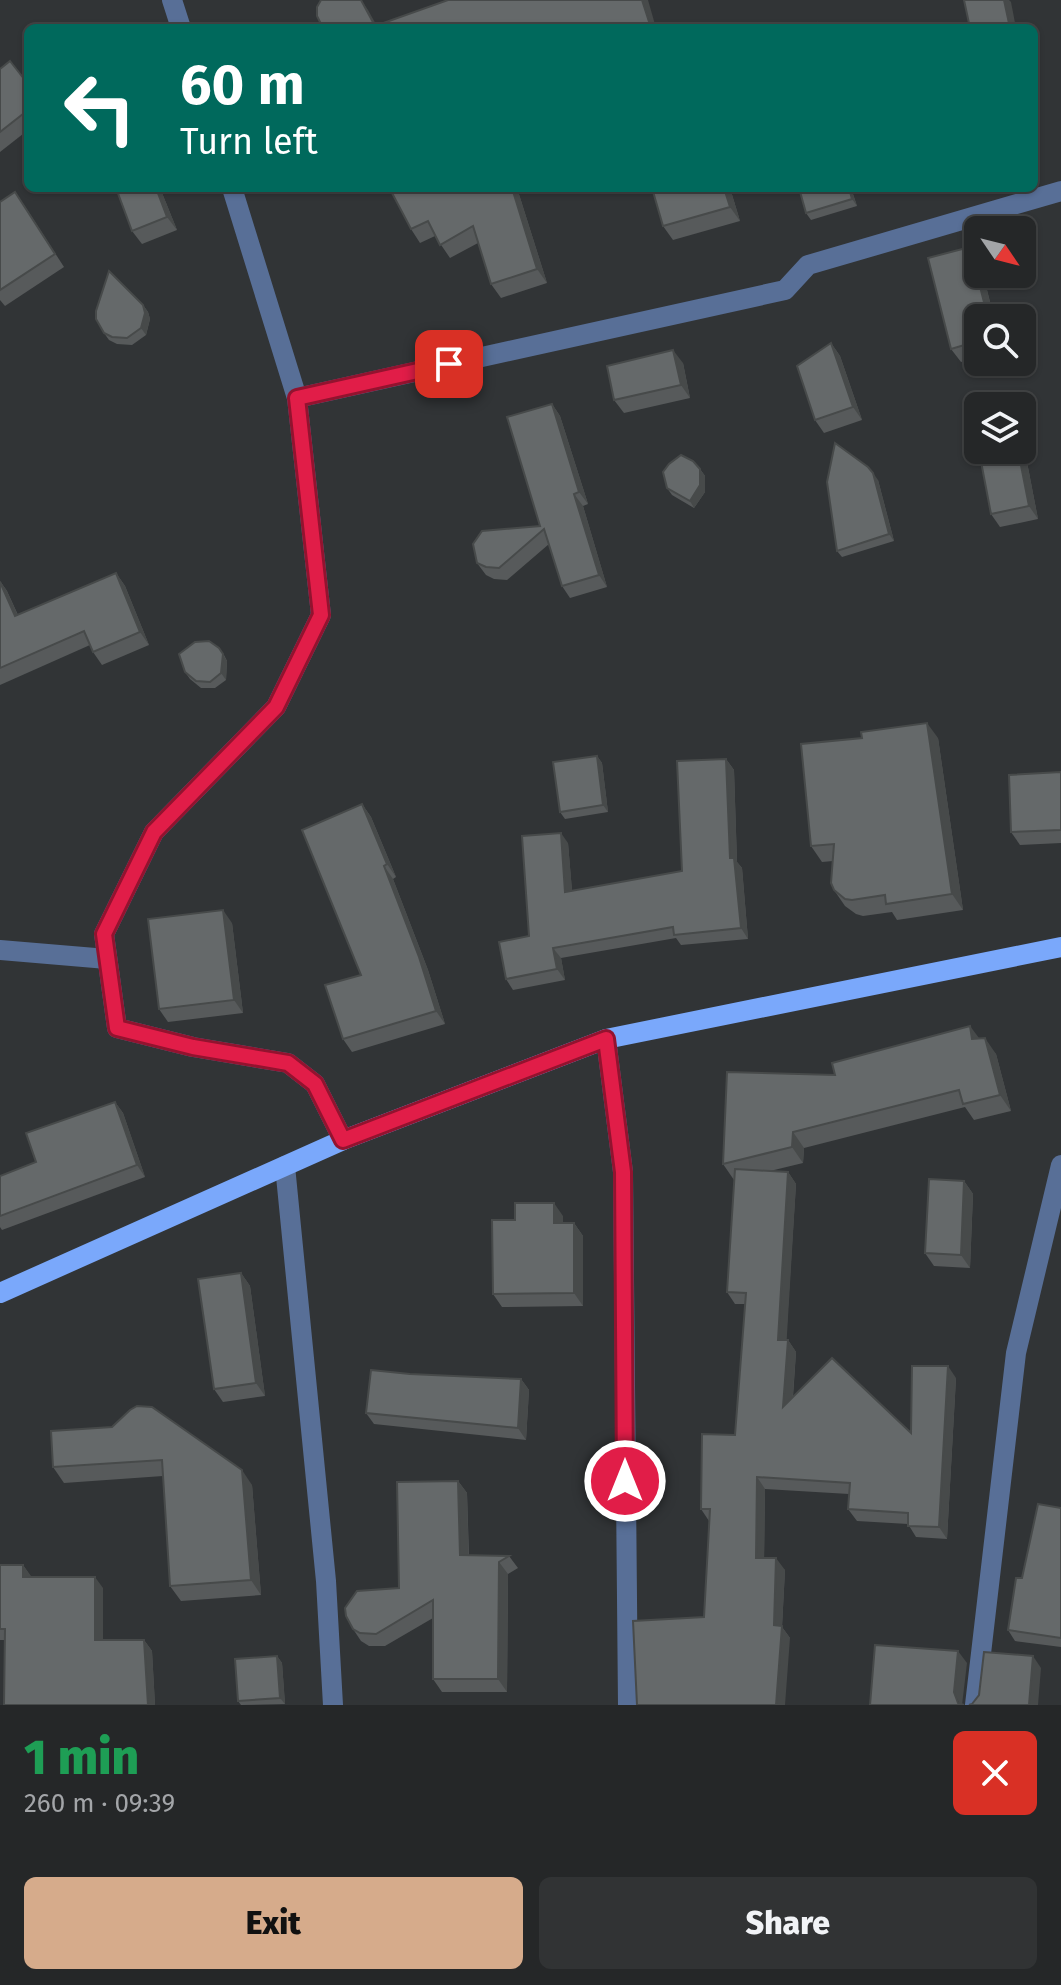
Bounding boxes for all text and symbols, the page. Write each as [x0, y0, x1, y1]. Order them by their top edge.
text: 60 m [180, 52, 305, 119]
icon: left [48, 56, 152, 160]
text: Turn left [180, 120, 318, 164]
north arrow [964, 216, 1036, 288]
map controls [964, 216, 1036, 464]
button: search [964, 304, 1036, 376]
pin [415, 330, 483, 398]
icon: arrive [427, 342, 471, 386]
button: layers [964, 392, 1036, 464]
position arrow [583, 1439, 667, 1523]
text: 1 min [24, 1729, 139, 1787]
button: close [953, 1731, 1037, 1815]
text: 260 m · 09:39 [24, 1788, 175, 1819]
button: Exit [24, 1877, 523, 1969]
button: Share [539, 1877, 1037, 1969]

